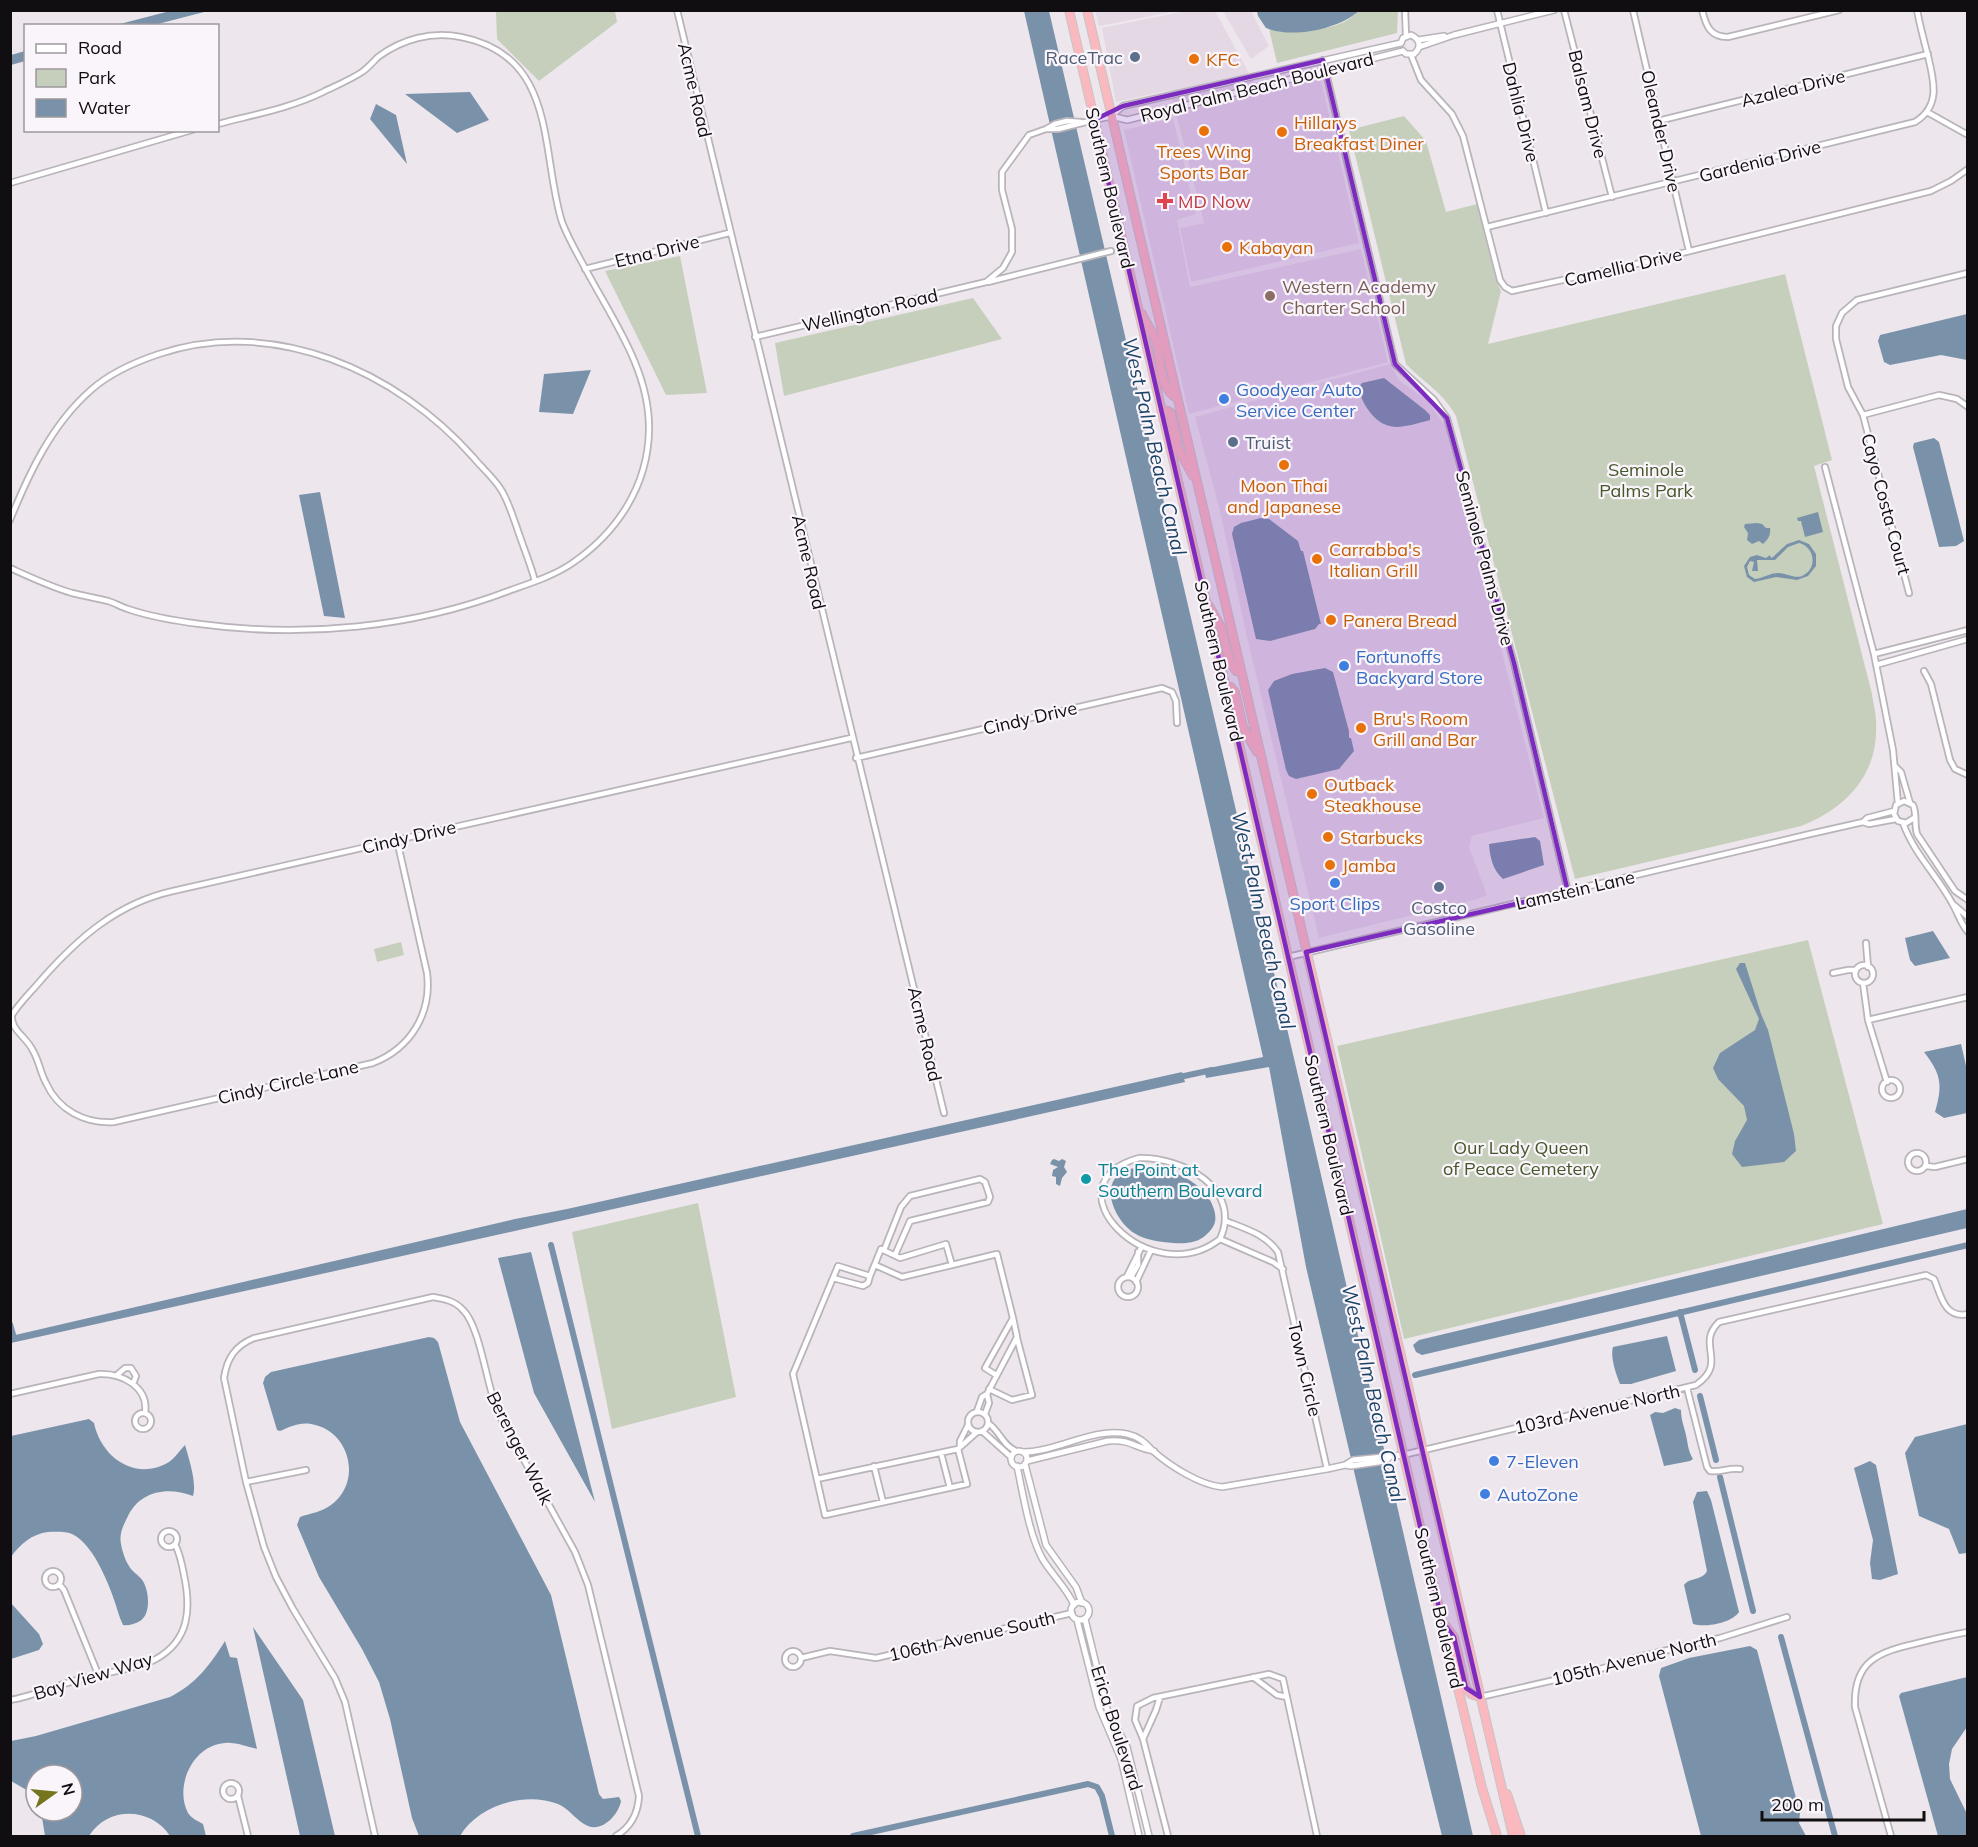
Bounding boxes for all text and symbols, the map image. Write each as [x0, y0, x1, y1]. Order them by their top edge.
legend [24, 24, 219, 132]
text: Road [78, 36, 122, 59]
street label: Acme Road [673, 40, 717, 140]
place label: RaceTrac [1046, 46, 1123, 69]
street label: Royal Palm Beach Boulevard [1138, 47, 1376, 127]
street label: Balsam Drive [1563, 47, 1613, 161]
place label: KFC [1206, 48, 1240, 71]
marker: RaceTrac [1128, 50, 1142, 64]
marker: KFC [1187, 52, 1201, 66]
street label: Dahlia Drive [1497, 60, 1545, 164]
street label: Azalea Drive [1739, 64, 1847, 112]
text: Park [78, 66, 117, 89]
street label: Oleander Drive [1636, 68, 1686, 194]
text: Water [78, 96, 131, 119]
street label: Southern Boulevard [1080, 105, 1140, 271]
place label: Hillarys Breakfast Diner [1294, 111, 1424, 155]
marker: Trees Wing Sports Bar [1197, 124, 1211, 138]
marker: Hillarys Breakfast Diner [1275, 125, 1289, 139]
street label: Gardenia Drive [1697, 135, 1823, 187]
place label: Trees Wing Sports Bar [1157, 140, 1251, 184]
place label: MD Now [1178, 190, 1251, 213]
marker: MD Now [1156, 192, 1174, 210]
street label: Etna Drive [612, 229, 702, 273]
place label: Kabayan [1239, 236, 1313, 259]
marker: Kabayan [1220, 240, 1234, 254]
street label: Camellia Drive [1562, 242, 1684, 292]
place label: Western Academy Charter School [1282, 275, 1436, 319]
street label: Wellington Road [800, 283, 940, 337]
marker: Western Academy Charter School [1263, 289, 1277, 303]
water label: West Palm Beach Canal [1118, 334, 1192, 558]
place label: Goodyear Auto Service Center [1236, 378, 1362, 422]
marker: Goodyear Auto Service Center [1217, 392, 1231, 406]
place label: Truist [1245, 431, 1291, 454]
street label: Cayo Costa Court [1856, 431, 1916, 577]
marker: Truist [1226, 435, 1240, 449]
marker: Moon Thai and Japanese [1277, 458, 1291, 472]
park label: Seminole Palms Park [1599, 458, 1694, 502]
street label: Seminole Palms Drive [1451, 468, 1519, 648]
place label: Moon Thai and Japanese [1227, 474, 1341, 518]
street label: Acme Road [787, 512, 831, 612]
place label: Carrabba's Italian Grill [1329, 538, 1421, 582]
marker: Carrabba's Italian Grill [1310, 552, 1324, 566]
street label: Southern Boulevard [1189, 578, 1249, 744]
place label: Panera Bread [1343, 609, 1457, 632]
marker: Panera Bread [1324, 613, 1338, 627]
place label: Fortunoffs Backyard Store [1356, 645, 1483, 689]
marker: Fortunoffs Backyard Store [1337, 659, 1351, 673]
street label: Cindy Drive [981, 696, 1079, 740]
place label: Bru's Room Grill and Bar [1373, 707, 1477, 751]
marker: Bru's Room Grill and Bar [1354, 721, 1368, 735]
place label: Outback Steakhouse [1324, 773, 1421, 817]
marker: Outback Steakhouse [1305, 787, 1319, 801]
water label: West Palm Beach Canal [1227, 808, 1301, 1032]
street label: Cindy Drive [360, 815, 458, 859]
place label: Starbucks [1340, 826, 1423, 849]
marker: Starbucks [1321, 830, 1335, 844]
place label: Jamba [1342, 854, 1396, 877]
marker: Jamba [1323, 858, 1337, 872]
street label: Lamstein Lane [1513, 865, 1637, 915]
marker: Sport Clips [1328, 876, 1342, 890]
marker: Costco Gasoline [1432, 880, 1446, 894]
place label: Sport Clips [1290, 892, 1381, 915]
place label: Costco Gasoline [1403, 896, 1475, 940]
street label: Acme Road [903, 984, 947, 1084]
street label: Southern Boulevard [1299, 1052, 1359, 1218]
street label: Cindy Circle Lane [215, 1055, 361, 1109]
park label: Our Lady Queen of Peace Cemetery [1443, 1136, 1599, 1180]
place label: The Point at Southern Boulevard [1098, 1158, 1263, 1202]
marker: The Point at Southern Boulevard [1079, 1172, 1093, 1186]
water label: West Palm Beach Canal [1337, 1281, 1411, 1505]
street label: Town Circle [1283, 1319, 1327, 1419]
street label: 103rd Avenue North [1512, 1379, 1682, 1439]
street label: Berenger Walk [482, 1388, 559, 1509]
place label: 7-Eleven [1506, 1450, 1579, 1473]
marker: 7-Eleven [1487, 1454, 1501, 1468]
place label: AutoZone [1497, 1483, 1578, 1506]
marker: AutoZone [1478, 1487, 1492, 1501]
street label: Southern Boulevard [1409, 1525, 1469, 1691]
street label: 106th Avenue South [887, 1606, 1057, 1666]
street label: 105th Avenue North [1549, 1627, 1719, 1691]
street label: Bay View Way [31, 1647, 156, 1705]
street label: Erica Boulevard [1086, 1663, 1148, 1793]
north arrow [24, 1763, 84, 1823]
text: N [57, 1781, 80, 1798]
scale bar [1762, 1784, 1924, 1822]
text: 200 m [1771, 1793, 1824, 1816]

